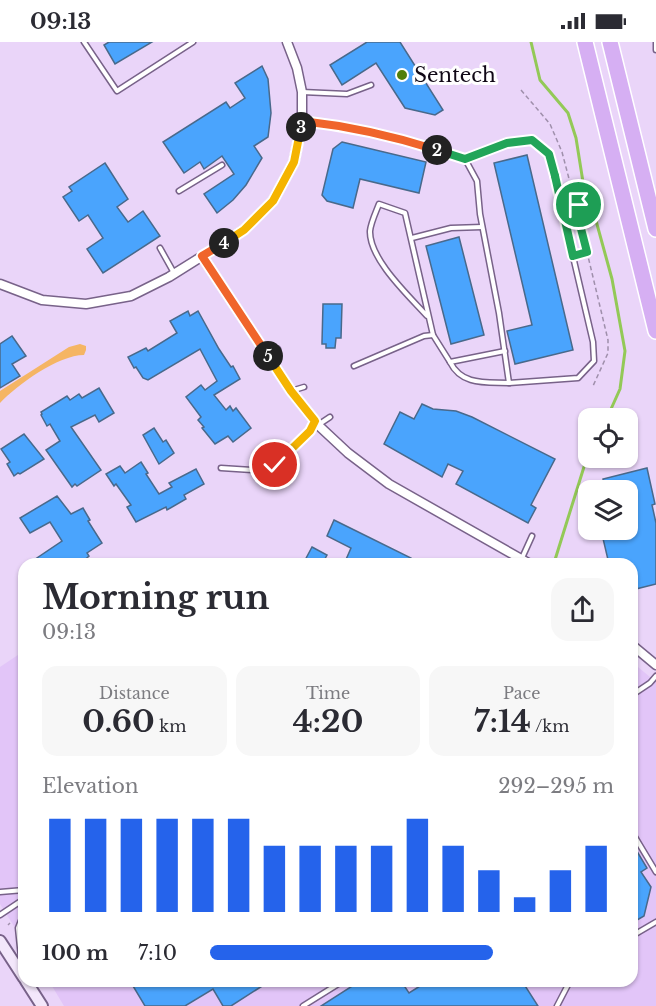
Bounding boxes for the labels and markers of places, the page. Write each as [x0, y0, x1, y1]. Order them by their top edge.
place label: Sentech [414, 63, 496, 87]
marker: Sentech [395, 68, 409, 82]
pin: 3 [286, 112, 316, 142]
pin: 2 [422, 135, 452, 165]
pin [553, 179, 604, 230]
pin: 4 [209, 228, 239, 258]
pin: 5 [253, 341, 283, 371]
pin [249, 439, 300, 490]

